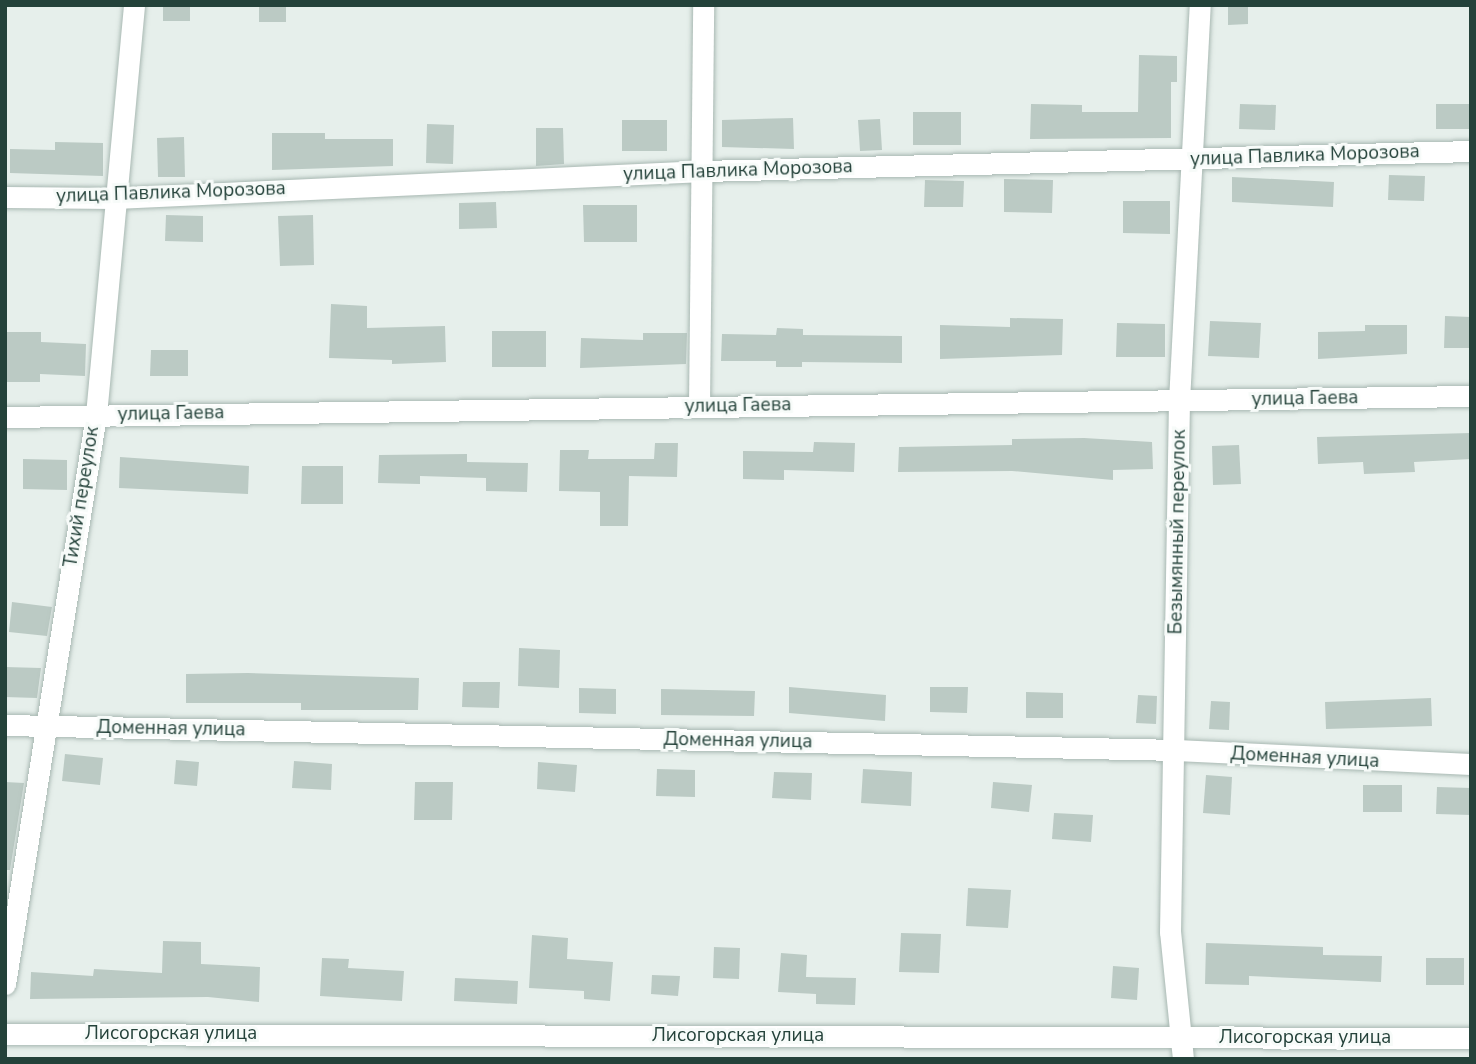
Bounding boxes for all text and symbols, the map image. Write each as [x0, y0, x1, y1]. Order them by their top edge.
street label: улица Павлика Морозова [1190, 141, 1420, 171]
street label: улица Павлика Морозова [623, 156, 853, 186]
street label: улица Павлика Морозова [56, 178, 286, 208]
street label: улица Гаева [1251, 387, 1359, 411]
street label: улица Гаева [684, 394, 792, 418]
street label: улица Гаева [117, 402, 225, 426]
street label: Тихий переулок [60, 425, 104, 569]
street label: Безымянный переулок [1165, 429, 1191, 635]
street label: Доменная улица [96, 716, 246, 742]
street label: Доменная улица [663, 728, 813, 754]
street label: Доменная улица [1230, 743, 1380, 773]
street label: Лисогорская улица [85, 1023, 257, 1045]
street label: Лисогорская улица [652, 1025, 824, 1047]
street label: Лисогорская улица [1219, 1027, 1391, 1049]

